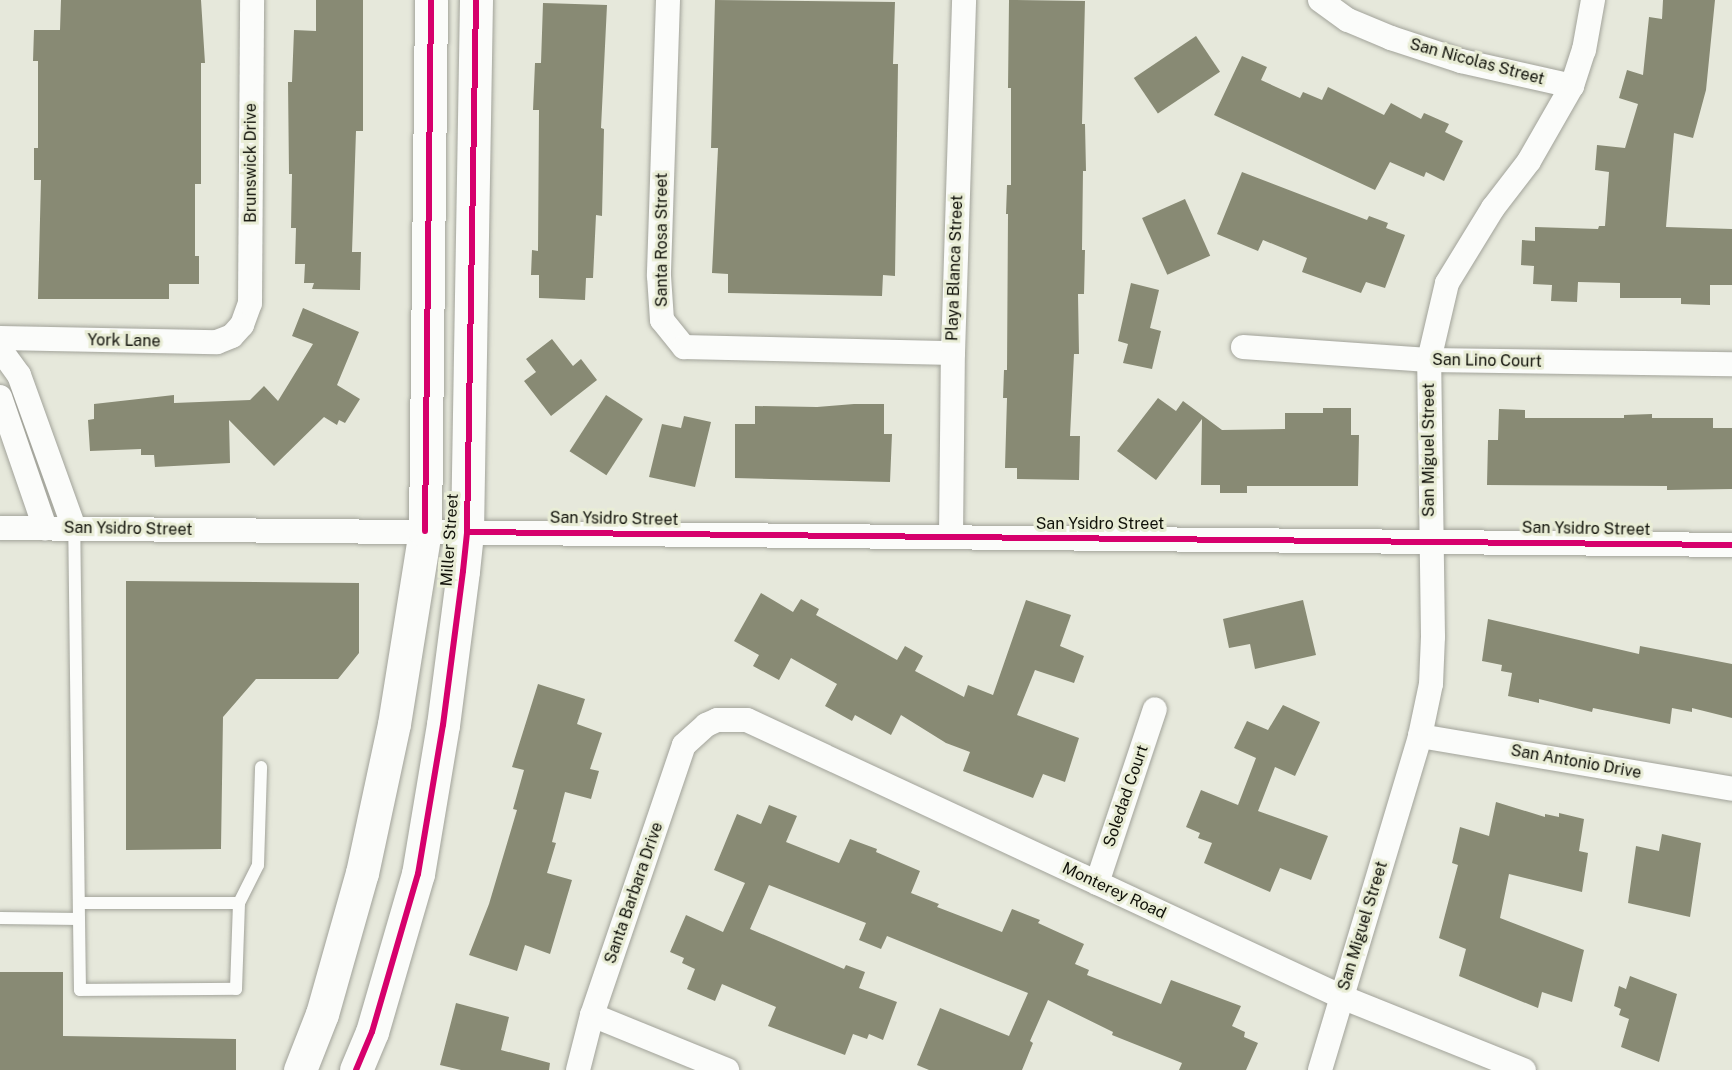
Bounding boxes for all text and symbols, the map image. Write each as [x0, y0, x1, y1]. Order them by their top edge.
street label: San Nicolas Street [1408, 35, 1546, 89]
street label: Brunswick Drive [241, 103, 261, 223]
street label: Santa Rosa Street [652, 173, 672, 307]
street label: Playa Blanca Street [943, 195, 967, 341]
street label: York Lane [87, 331, 161, 351]
street label: San Lino Court [1432, 350, 1542, 372]
street label: San Miguel Street [1419, 383, 1439, 517]
street label: Miller Street [437, 493, 463, 587]
street label: San Ysidro Street [549, 508, 679, 530]
street label: San Ysidro Street [1036, 514, 1164, 534]
street label: San Ysidro Street [63, 518, 193, 540]
street label: San Ysidro Street [1521, 518, 1651, 540]
street label: San Antonio Drive [1509, 741, 1643, 783]
street label: Soledad Court [1100, 742, 1152, 850]
street label: Santa Barbara Drive [601, 820, 667, 966]
street label: Monterey Road [1059, 859, 1169, 923]
street label: San Miguel Street [1334, 859, 1392, 993]

